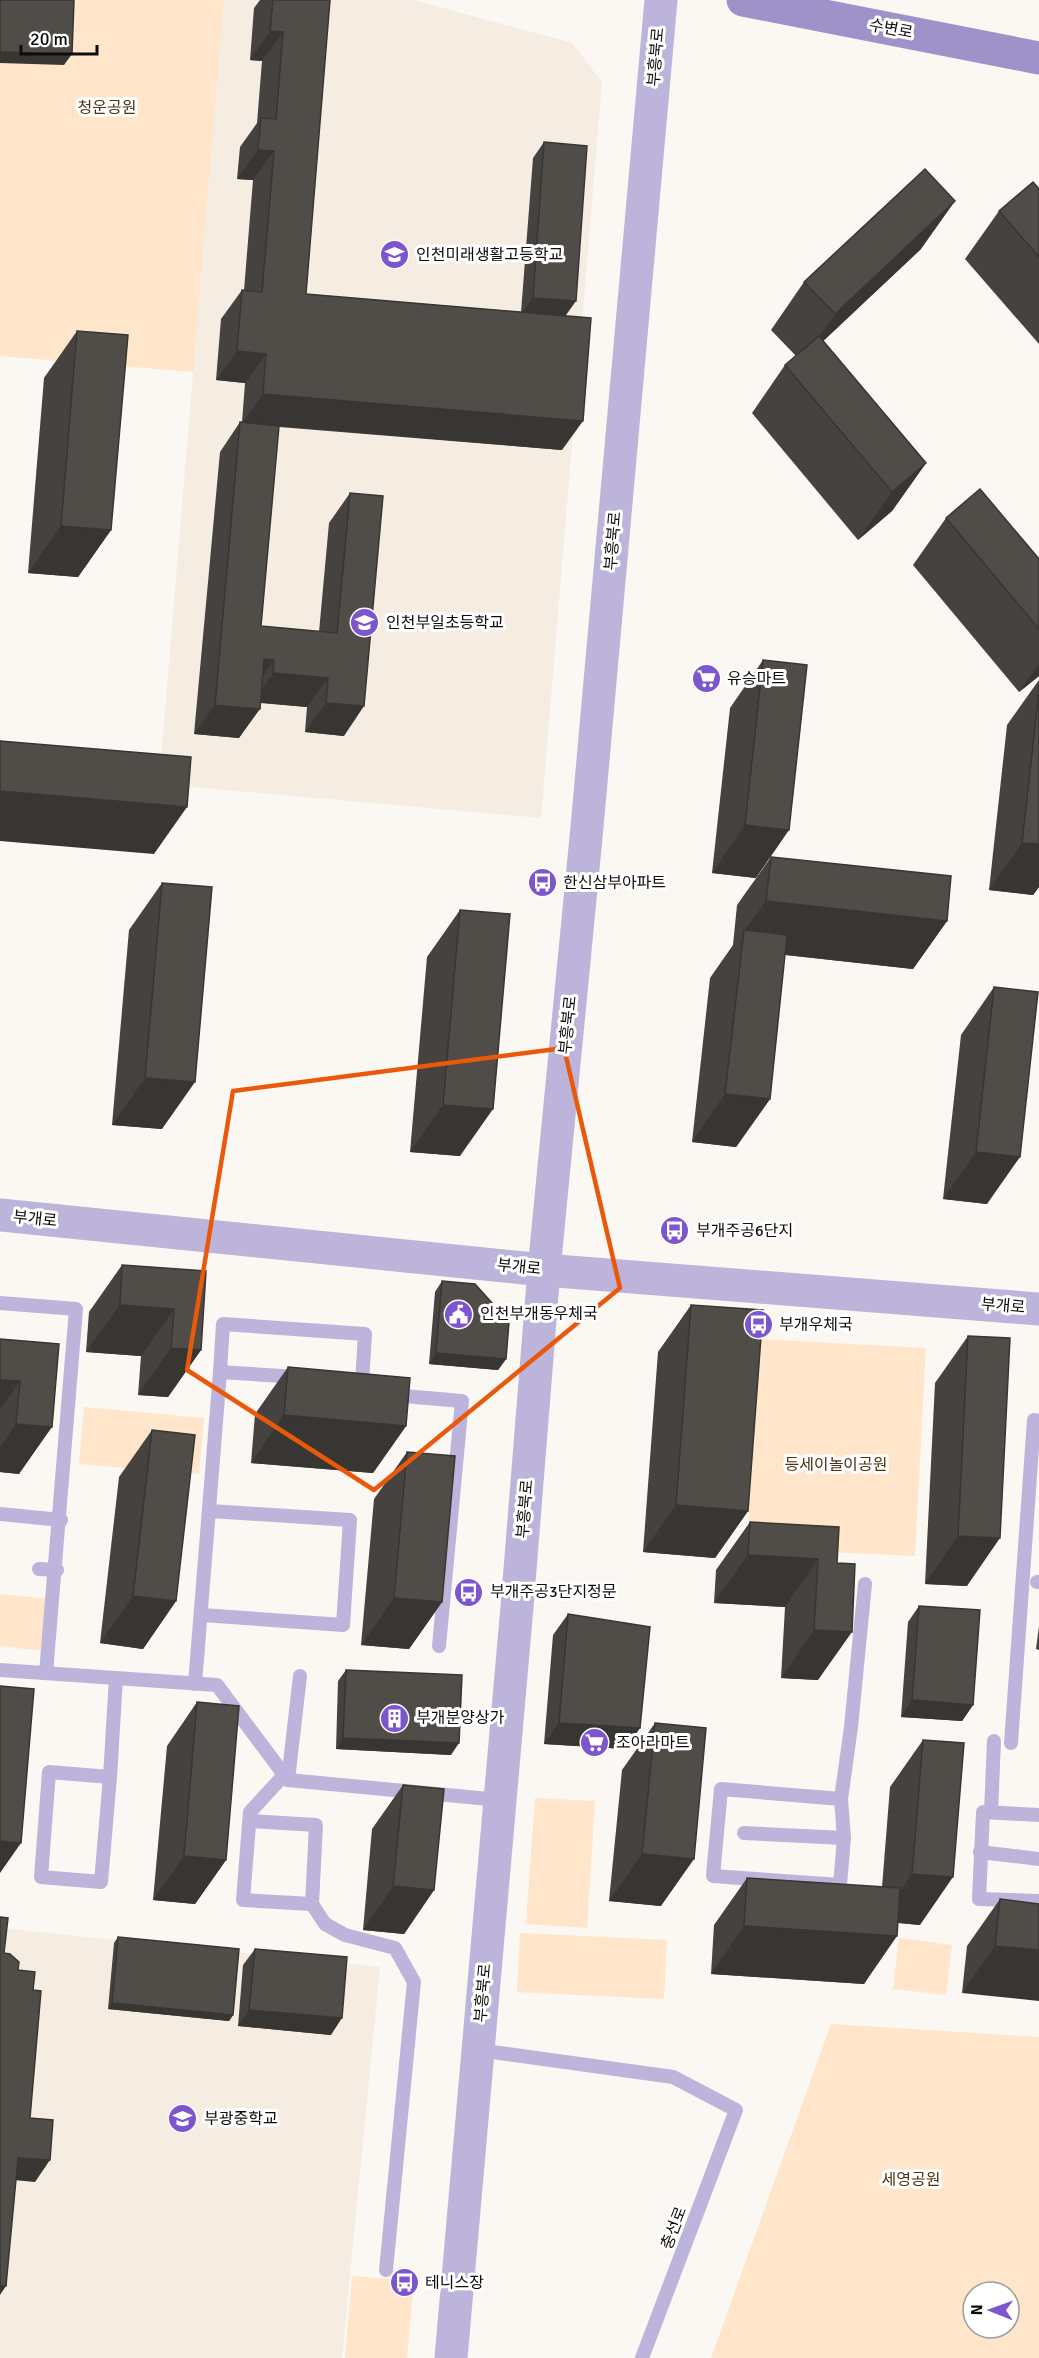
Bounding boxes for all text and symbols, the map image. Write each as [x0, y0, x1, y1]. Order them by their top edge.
street label: 수변로 [867, 15, 915, 43]
scale bar [21, 18, 98, 56]
street label: 부흥북로 [643, 27, 669, 87]
text: 20 m [30, 28, 68, 50]
park label: 청운공원 [78, 98, 136, 118]
school or university icon: 인천미래생활고등학교 [379, 239, 411, 271]
place label: 인천미래생활고등학교 [416, 245, 563, 265]
street label: 부흥북로 [600, 511, 626, 571]
school or university icon: 인천부일초등학교 [349, 607, 381, 639]
place label: 인천부일초등학교 [386, 613, 504, 633]
supermarket icon: 유승마트 [690, 663, 722, 695]
place label: 유승마트 [727, 669, 786, 689]
bus stop icon: 한신삼부아파트 [526, 867, 558, 899]
place label: 한신삼부아파트 [563, 873, 666, 893]
street label: 부흥북로 [555, 994, 581, 1055]
street label: 부개로 [12, 1207, 58, 1231]
bus stop icon: 부개주공6단지 [659, 1215, 691, 1247]
place label: 부개주공6단지 [696, 1221, 793, 1241]
street label: 부개로 [496, 1255, 542, 1279]
street label: 부개로 [980, 1294, 1026, 1318]
public building icon: 인천부개동우체국 [443, 1298, 475, 1330]
place label: 인천부개동우체국 [480, 1304, 598, 1324]
bus stop icon: 부개우체국 [742, 1309, 774, 1341]
place label: 부개우체국 [779, 1315, 853, 1335]
park label: 등세이놀이공원 [784, 1455, 888, 1475]
street label: 부흥북로 [512, 1479, 538, 1539]
bus stop icon: 부개주공3단지정문 [453, 1576, 485, 1608]
place label: 부개주공3단지정문 [490, 1582, 617, 1602]
building icon: 부개분양상가 [379, 1702, 411, 1734]
place label: 부개분양상가 [416, 1708, 505, 1728]
supermarket icon: 조아라마트 [579, 1727, 611, 1759]
place label: 조아라마트 [616, 1733, 690, 1753]
street label: 부흥북로 [470, 1963, 496, 2023]
school or university icon: 부광중학교 [167, 2103, 199, 2135]
place label: 부광중학교 [204, 2109, 278, 2129]
park label: 세영공원 [882, 2170, 940, 2190]
street label: 충선로 [657, 2204, 691, 2252]
bus stop icon: 테니스장 [388, 2267, 420, 2299]
place label: 테니스장 [425, 2273, 484, 2293]
north arrow [961, 2280, 1021, 2340]
text: N [967, 2304, 987, 2315]

